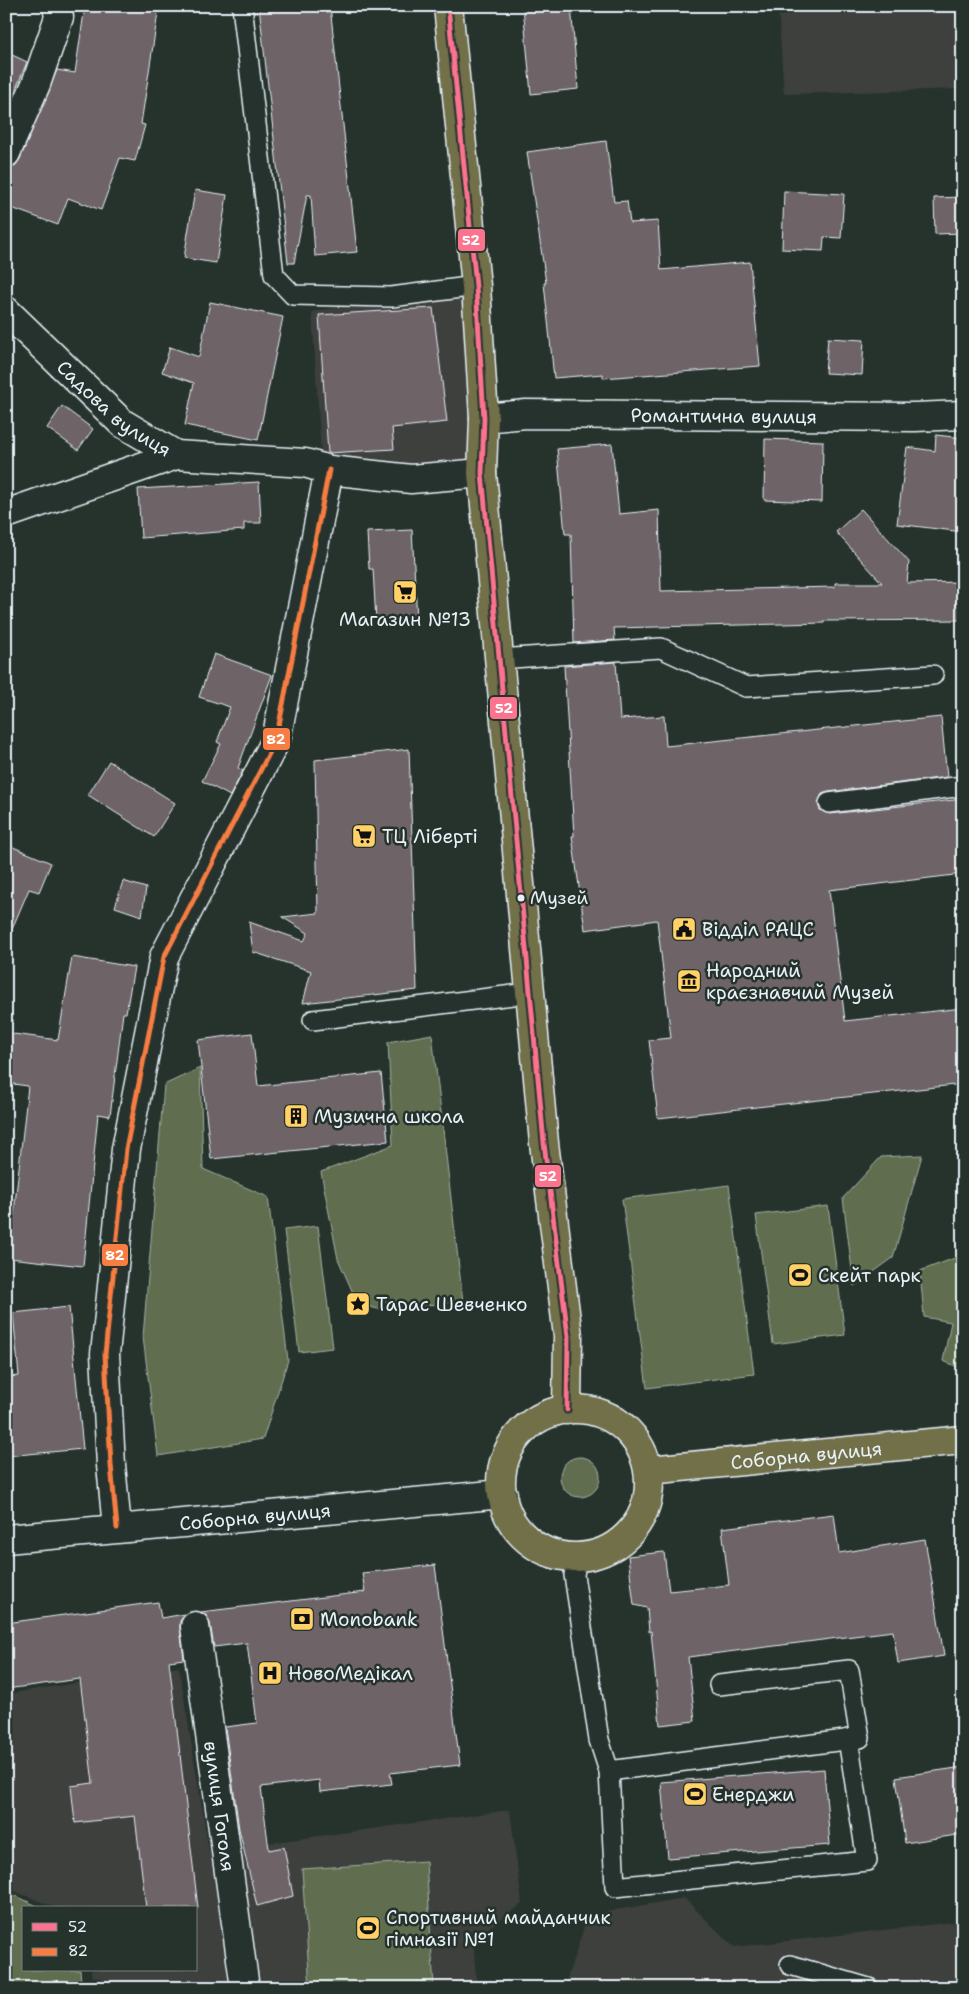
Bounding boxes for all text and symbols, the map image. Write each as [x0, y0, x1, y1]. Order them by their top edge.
line badge: 52 [457, 228, 486, 252]
text: 52 [462, 231, 480, 249]
street label: Садова вулиця [52, 354, 176, 462]
street label: Романтична вулиця [630, 402, 817, 429]
supermarket icon: Магазин №13 [392, 579, 418, 605]
place label: Магазин №13 [339, 607, 471, 632]
line badge: 52 [489, 696, 518, 720]
text: 52 [495, 699, 513, 717]
line badge: 82 [262, 727, 291, 751]
text: 82 [266, 730, 286, 748]
supermarket icon: ТЦ Ліберті [351, 823, 377, 849]
place label: ТЦ Ліберті [382, 824, 478, 849]
place label: Музей [530, 886, 589, 910]
marker: Музей [516, 893, 526, 903]
public building icon: Відділ РАЦС [671, 916, 697, 942]
place label: Відділ РАЦС [702, 917, 814, 942]
place label: Народний краєзнавчий Музей [706, 958, 894, 1005]
museum icon: Народний краєзнавчий Музей [676, 968, 702, 994]
building icon: Музична школа [283, 1103, 309, 1129]
place label: Музична школа [314, 1104, 464, 1129]
line badge: 52 [534, 1164, 562, 1188]
text: 52 [539, 1167, 557, 1185]
line badge: 82 [101, 1243, 129, 1267]
text: 82 [105, 1246, 125, 1264]
sports icon: Скейт парк [787, 1262, 813, 1288]
place label: Скейт парк [818, 1263, 921, 1288]
place icon: Тарас Шевченко [345, 1291, 371, 1317]
place label: Тарас Шевченко [376, 1292, 528, 1317]
street label: Соборна вулиця [729, 1435, 883, 1475]
street label: Соборна вулиця [178, 1497, 332, 1536]
bank icon: Monobank [289, 1606, 315, 1632]
place label: Monobank [320, 1607, 418, 1632]
hospital icon: НовоМедікал [257, 1660, 283, 1686]
place label: НовоМедікал [288, 1661, 413, 1686]
street label: вулиця Гоголя [199, 1739, 241, 1873]
sports icon: Енерджи [682, 1781, 708, 1807]
place label: Енерджи [712, 1782, 794, 1807]
place label: Спортивний майданчик гімназії №1 [386, 1905, 610, 1952]
legend [22, 1906, 198, 1972]
sports icon: Спортивний майданчик гімназії №1 [355, 1915, 381, 1941]
text: 52 [68, 1917, 87, 1937]
text: 82 [68, 1941, 88, 1961]

